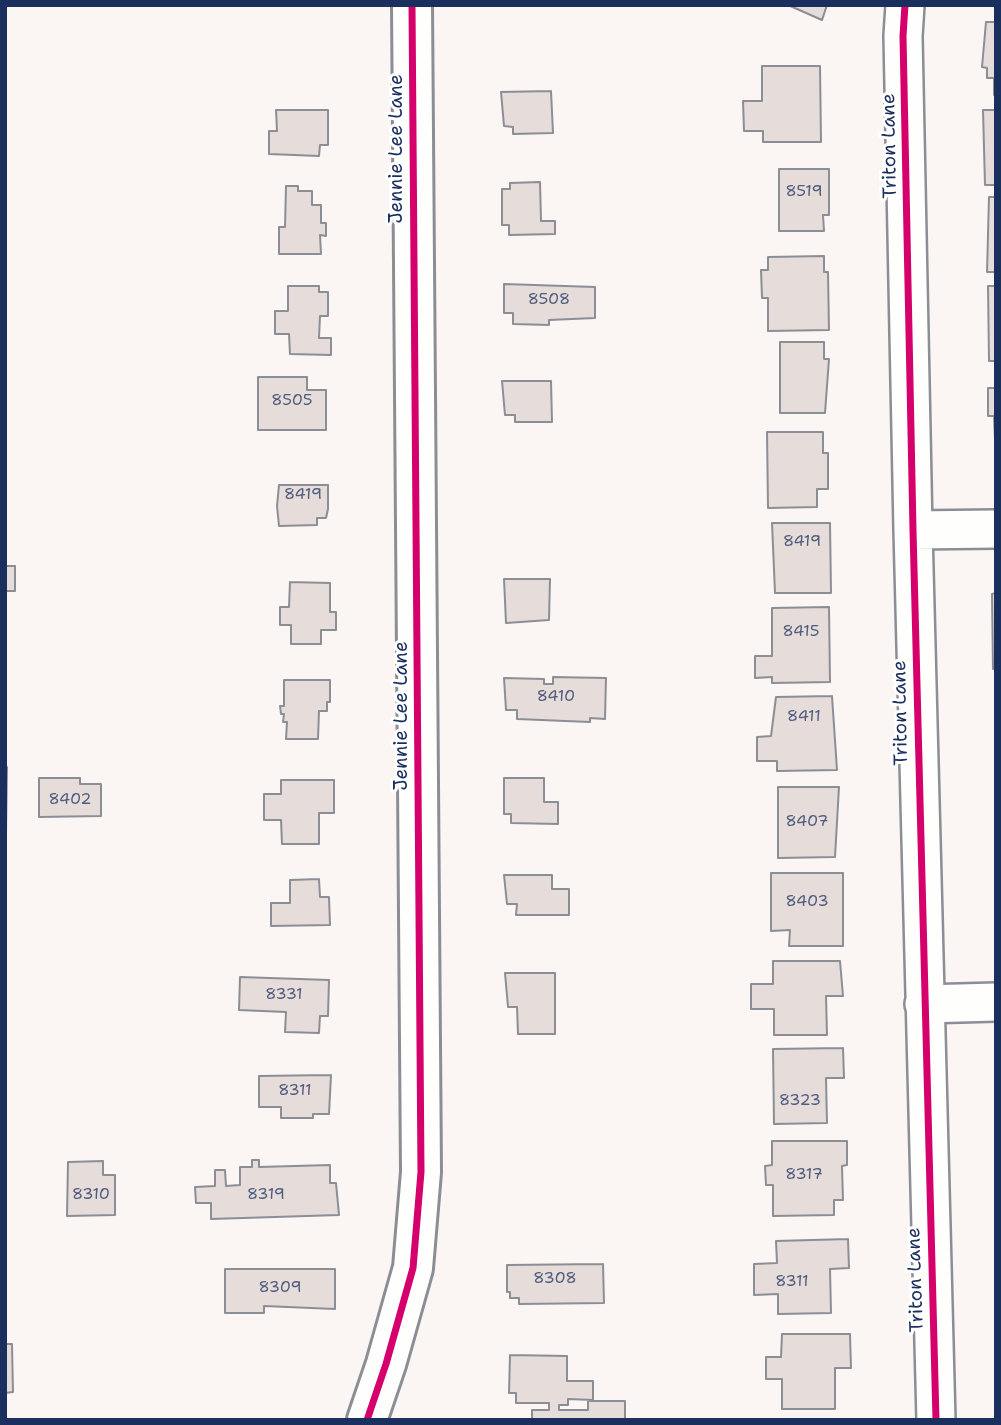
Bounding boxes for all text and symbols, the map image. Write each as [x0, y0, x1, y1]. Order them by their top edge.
street label: Jennie Lee Lane [386, 74, 408, 224]
street label: Triton Lane [878, 93, 902, 199]
house number: 8519 [785, 182, 823, 202]
house number: 8508 [528, 290, 570, 310]
house number: 8505 [271, 391, 313, 411]
house number: 8419 [284, 485, 322, 505]
house number: 8419 [783, 532, 821, 552]
house number: 8415 [782, 622, 820, 642]
street label: Jennie Lee Lane [391, 641, 413, 791]
street label: Triton Lane [889, 660, 913, 766]
house number: 8410 [537, 687, 575, 707]
house number: 8411 [787, 707, 821, 727]
house number: 8402 [48, 790, 92, 810]
house number: 8407 [785, 812, 829, 832]
house number: 8403 [785, 892, 829, 912]
house number: 8331 [265, 985, 303, 1005]
house number: 8311 [278, 1081, 312, 1101]
house number: 8323 [779, 1091, 821, 1111]
house number: 8317 [785, 1165, 823, 1185]
house number: 8310 [72, 1185, 110, 1205]
house number: 8319 [247, 1185, 285, 1205]
street label: Triton Lane [903, 1227, 929, 1333]
house number: 8308 [533, 1269, 577, 1289]
house number: 8311 [775, 1272, 809, 1292]
house number: 8309 [258, 1278, 302, 1298]

